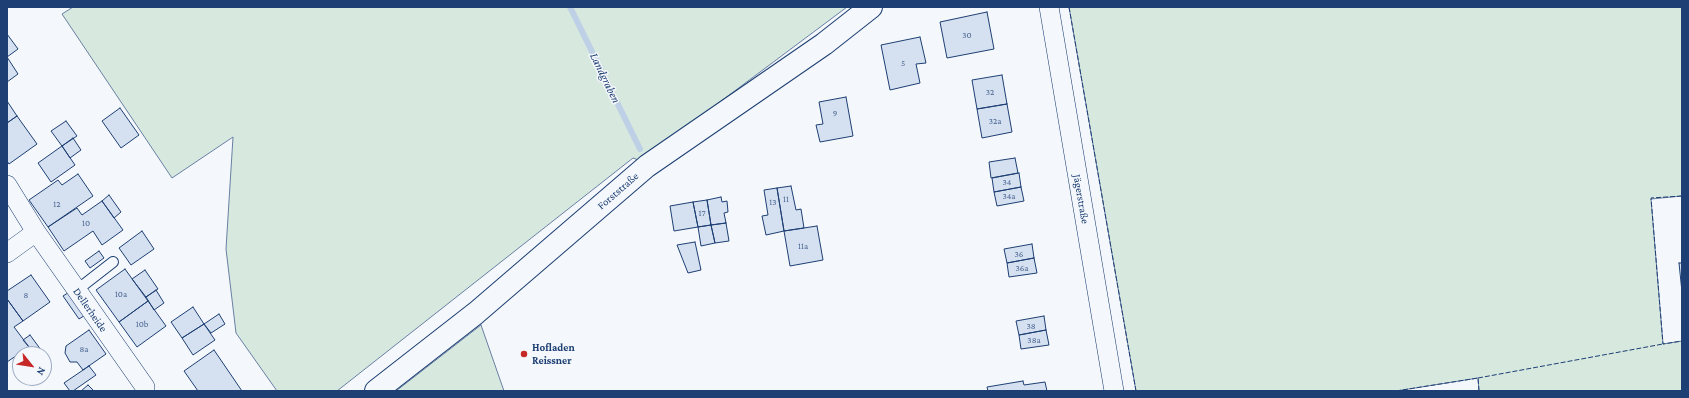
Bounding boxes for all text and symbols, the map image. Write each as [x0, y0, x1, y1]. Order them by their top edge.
house number: 30 [962, 30, 972, 40]
water label: Landgraben [587, 50, 623, 106]
house number: 5 [901, 58, 905, 68]
house number: 32 [986, 87, 994, 97]
house number: 9 [833, 108, 837, 118]
house number: 32a [989, 116, 1001, 126]
street label: Forststraße [595, 170, 641, 212]
street label: Jägerstraße [1070, 173, 1092, 225]
house number: 34 [1003, 177, 1011, 187]
house number: 34a [1002, 191, 1016, 201]
house number: 11 [783, 194, 789, 204]
house number: 13 [769, 197, 777, 207]
house number: 12 [53, 199, 61, 209]
house number: 17 [698, 208, 706, 218]
house number: 10 [82, 218, 90, 228]
house number: 11a [798, 241, 808, 251]
house number: 36 [1015, 249, 1023, 259]
house number: 36a [1015, 263, 1029, 273]
street label: Dellerheide [70, 285, 110, 335]
house number: 10a [115, 289, 127, 299]
house number: 8 [24, 290, 28, 300]
house number: 10b [136, 319, 148, 329]
house number: 38 [1026, 321, 1036, 331]
house number: 38a [1027, 335, 1041, 345]
place label: Hofladen Reissner [532, 341, 575, 367]
house number: 8a [79, 344, 89, 354]
north arrow [12, 346, 52, 386]
marker: Hofladen Reissner [519, 349, 529, 359]
text: N [34, 365, 49, 378]

